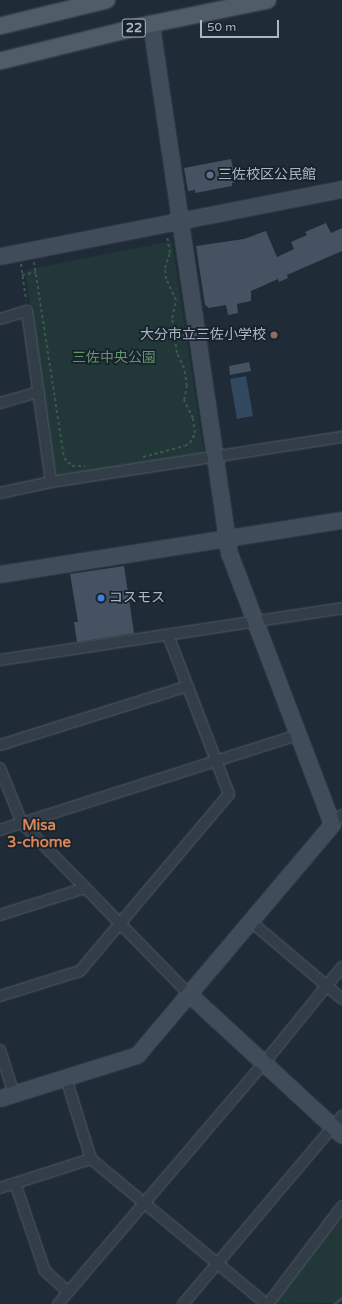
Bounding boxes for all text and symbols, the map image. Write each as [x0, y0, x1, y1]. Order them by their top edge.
scale bar [202, 12, 281, 38]
road number: 22 [121, 17, 147, 39]
text: 50 m [207, 20, 236, 34]
place label: 三佐校区公民館 [218, 167, 316, 183]
marker: 三佐校区公民館 [205, 170, 215, 180]
place label: 大分市立三佐小学校 [140, 327, 266, 343]
marker: 大分市立三佐小学校 [269, 330, 279, 340]
park label: 三佐中央公園 [72, 350, 156, 366]
place label: コスモス [109, 590, 165, 606]
marker: コスモス [96, 593, 106, 603]
district label: Misa 3-chome [7, 816, 71, 851]

